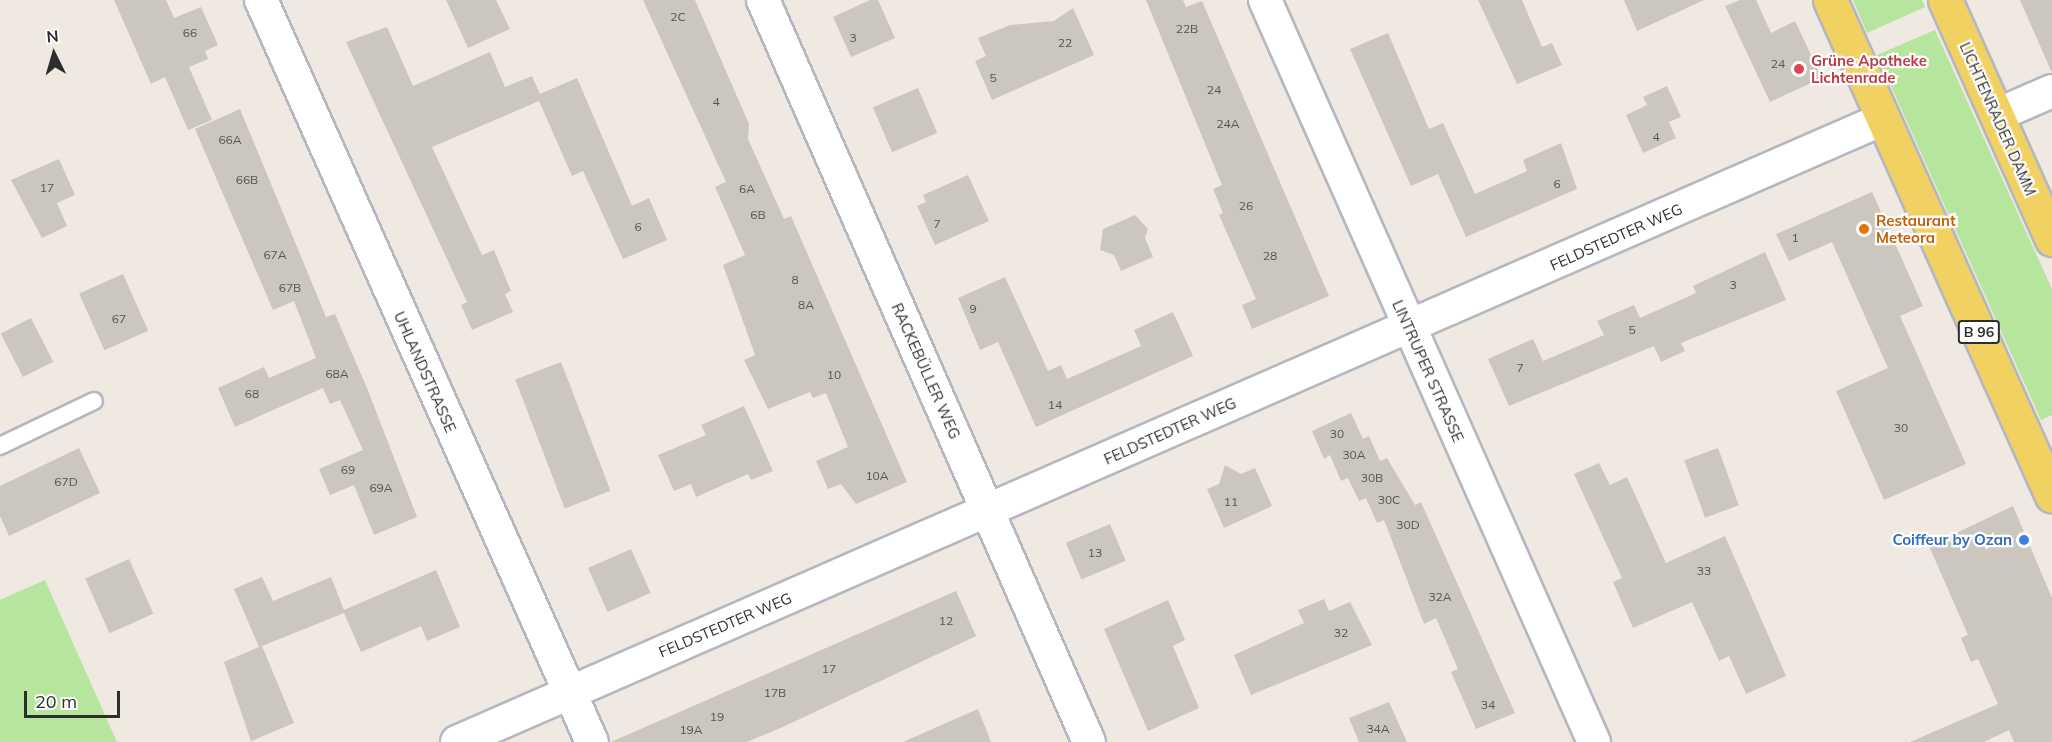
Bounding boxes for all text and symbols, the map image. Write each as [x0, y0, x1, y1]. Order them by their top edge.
house number: 2C [670, 10, 686, 24]
house number: 22B [1176, 22, 1198, 36]
north arrow [24, 24, 84, 84]
text: N [46, 26, 59, 47]
house number: 66 [183, 26, 197, 40]
house number: 3 [849, 31, 857, 45]
house number: 22 [1058, 36, 1072, 50]
street label: LICHTENRADER DAMM [1956, 39, 2040, 199]
place label: Grüne Apotheke Lichtenrade [1811, 51, 1927, 86]
house number: 24 [1771, 57, 1785, 71]
marker: Grüne Apotheke Lichtenrade [1792, 62, 1806, 76]
house number: 5 [989, 71, 997, 85]
house number: 24 [1207, 83, 1221, 97]
house number: 4 [712, 95, 720, 109]
house number: 24A [1216, 117, 1240, 131]
house number: 4 [1652, 130, 1660, 144]
house number: 66A [218, 133, 242, 147]
house number: 66B [236, 173, 258, 187]
house number: 6 [1553, 177, 1561, 191]
house number: 17 [40, 181, 54, 195]
house number: 6A [739, 182, 755, 196]
house number: 26 [1239, 199, 1253, 213]
street label: FELDSTEDTER WEG [1547, 200, 1685, 274]
house number: 6B [750, 208, 766, 222]
place label: Restaurant Meteora [1876, 211, 1956, 246]
house number: 7 [933, 217, 941, 231]
house number: 6 [634, 220, 642, 234]
marker: Restaurant Meteora [1857, 222, 1871, 236]
house number: 1 [1791, 231, 1799, 245]
house number: 67A [263, 248, 287, 262]
house number: 28 [1263, 249, 1277, 263]
house number: 8 [791, 273, 799, 287]
house number: 3 [1729, 278, 1737, 292]
house number: 67B [279, 281, 301, 295]
street label: LINTRUPER STRASSE [1389, 297, 1467, 445]
house number: 8A [798, 298, 814, 312]
street label: RACKEBÜLLER WEG [888, 300, 964, 442]
house number: 9 [969, 302, 977, 316]
street label: UHLANDSTRASSE [390, 309, 460, 435]
house number: 67 [112, 312, 126, 326]
road number: B 96 [1956, 321, 2002, 343]
house number: 5 [1628, 323, 1636, 337]
house number: 7 [1516, 361, 1524, 375]
house number: 68A [325, 367, 349, 381]
house number: 10 [827, 368, 841, 382]
house number: 68 [245, 387, 259, 401]
street label: FELDSTEDTER WEG [1101, 394, 1239, 468]
house number: 14 [1048, 398, 1062, 412]
house number: 30 [1894, 421, 1908, 435]
house number: 30 [1330, 427, 1344, 441]
house number: 30A [1342, 448, 1366, 462]
house number: 69 [341, 463, 355, 477]
house number: 10A [865, 469, 889, 483]
house number: 30B [1361, 471, 1383, 485]
house number: 67D [54, 475, 78, 489]
house number: 69A [369, 481, 393, 495]
house number: 30C [1378, 493, 1400, 507]
house number: 11 [1224, 495, 1238, 509]
house number: 30D [1396, 518, 1420, 532]
place label: Coiffeur by Ozan [1892, 531, 2012, 549]
marker: Coiffeur by Ozan [2017, 533, 2031, 547]
house number: 13 [1088, 546, 1102, 560]
house number: 33 [1697, 564, 1711, 578]
street label: FELDSTEDTER WEG [656, 589, 794, 661]
house number: 32A [1428, 590, 1452, 604]
house number: 12 [939, 614, 953, 628]
house number: 32 [1334, 626, 1348, 640]
house number: 17 [822, 662, 836, 676]
scale bar [27, 679, 123, 717]
house number: 17B [764, 686, 786, 700]
text: 20 m [35, 690, 77, 713]
house number: 34 [1481, 698, 1495, 712]
house number: 19 [710, 710, 724, 724]
house number: 34A [1366, 722, 1390, 736]
house number: 19A [679, 723, 703, 737]

